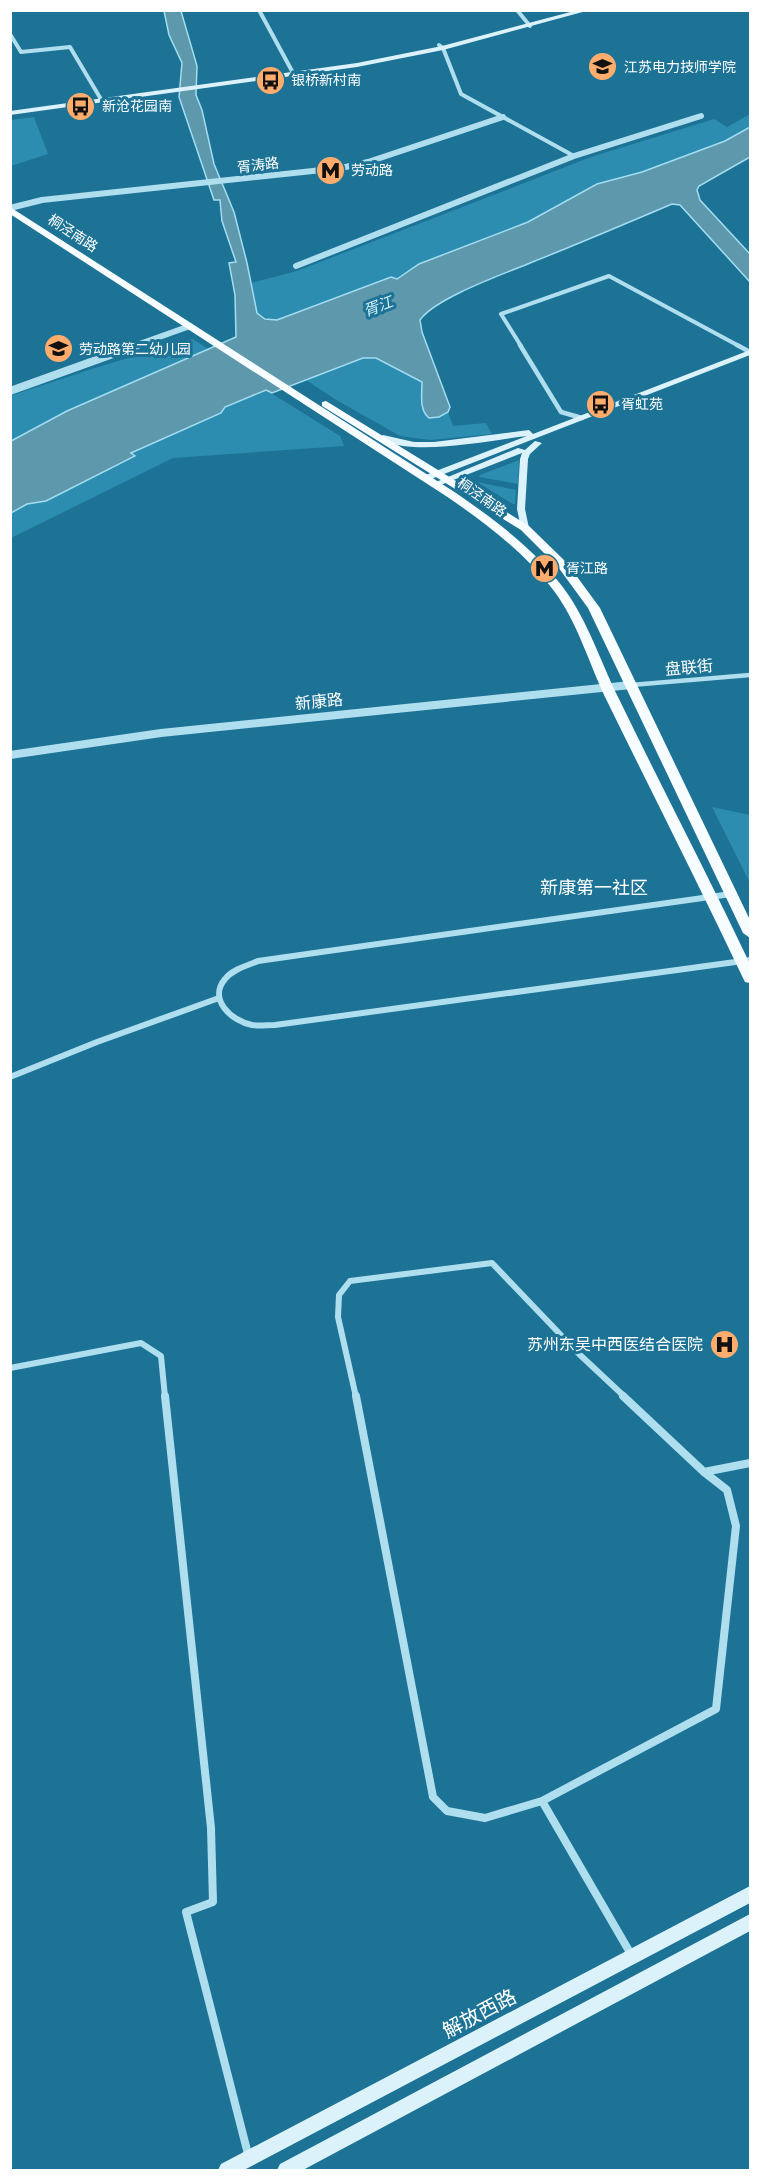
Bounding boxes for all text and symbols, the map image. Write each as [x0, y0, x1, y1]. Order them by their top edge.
school or university icon: 江苏电力技师学院 [587, 51, 619, 83]
place label: 江苏电力技师学院 [624, 58, 736, 76]
bus stop icon: 银桥新村南 [254, 64, 286, 96]
place label: 银桥新村南 [291, 71, 361, 89]
bus stop icon: 新沧花园南 [65, 90, 97, 122]
place label: 新沧花园南 [102, 97, 172, 115]
street label: 胥涛路 [236, 154, 280, 176]
metro station icon: 劳动路 [314, 154, 346, 186]
place label: 劳动路 [351, 161, 393, 179]
street label: 桐泾南路 [45, 210, 101, 256]
water label: 胥江 [361, 291, 397, 320]
school or university icon: 劳动路第二幼儿园 [42, 333, 74, 365]
place label: 劳动路第二幼儿园 [79, 340, 191, 358]
bus stop icon: 胥虹苑 [584, 388, 616, 420]
place label: 胥虹苑 [621, 395, 663, 413]
street label: 桐泾南路 [454, 474, 510, 520]
metro station icon: 胥江路 [529, 552, 561, 584]
place label: 胥江路 [566, 559, 608, 577]
street label: 盘联街 [664, 655, 714, 679]
street label: 新康路 [294, 689, 344, 713]
district label: 新康第一社区 [540, 876, 648, 899]
hospital icon: 苏州东吴中西医结合医院 [708, 1328, 740, 1360]
place label: 苏州东吴中西医结合医院 [527, 1334, 703, 1354]
street label: 解放西路 [438, 1983, 520, 2043]

